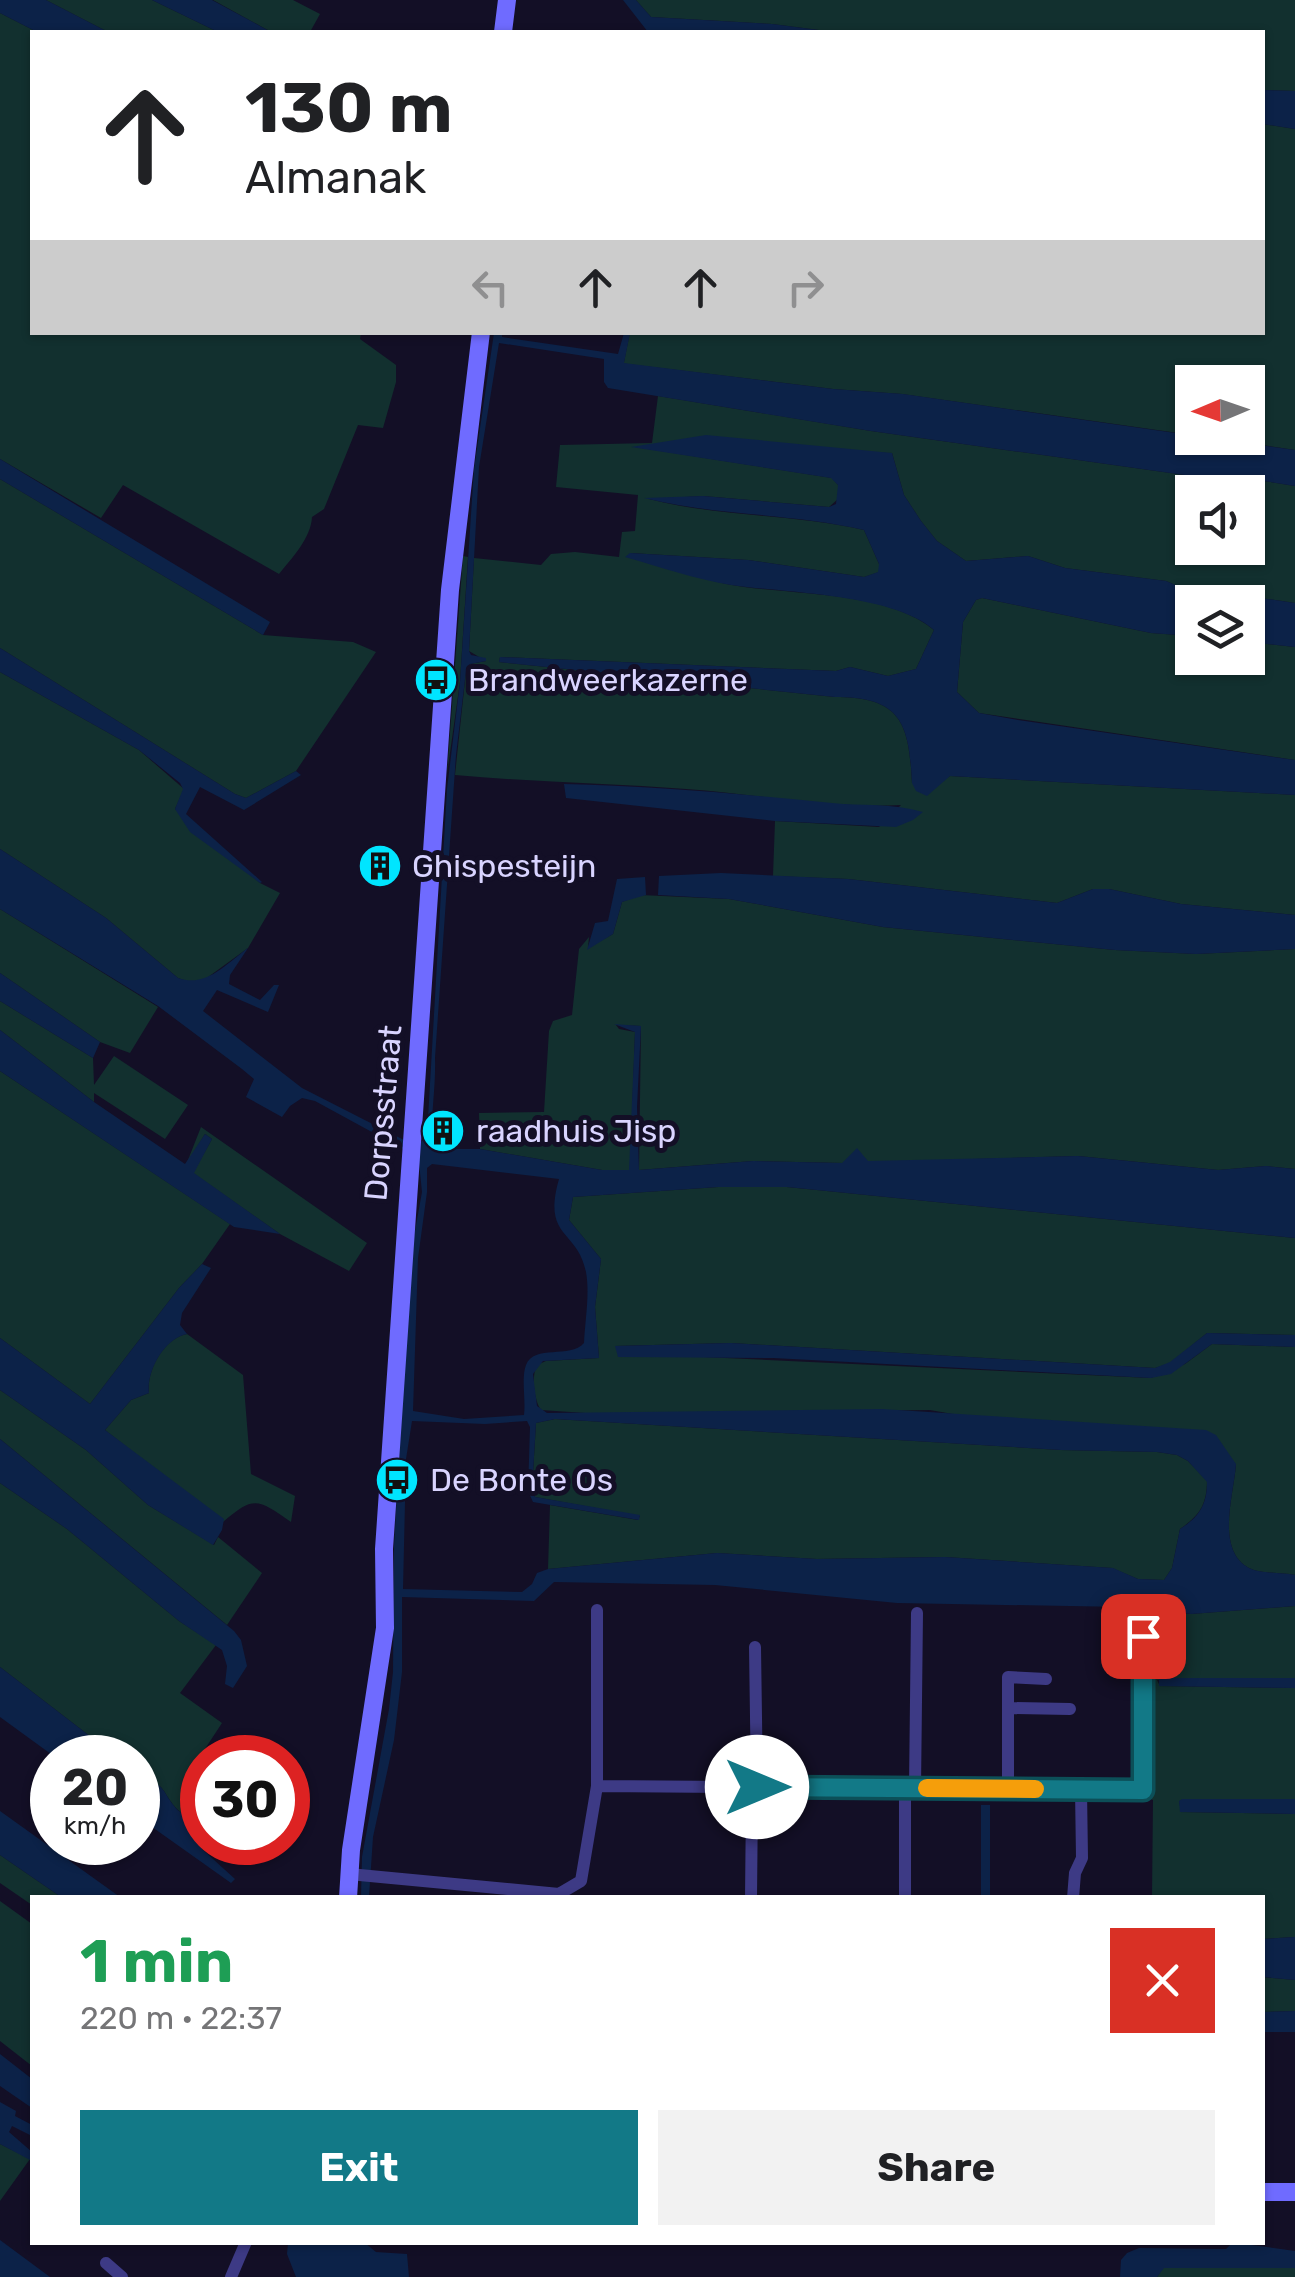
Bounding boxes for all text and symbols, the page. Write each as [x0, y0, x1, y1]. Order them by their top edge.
text: 130 m [245, 67, 453, 150]
icon: ahead [80, 70, 210, 200]
text: Almanak [245, 151, 426, 204]
icon: left [463, 260, 518, 315]
icon: ahead [568, 260, 623, 315]
icon: ahead [673, 260, 728, 315]
icon: right [778, 260, 833, 315]
north arrow [1175, 365, 1265, 455]
map controls [1175, 365, 1265, 675]
button: sound [1175, 475, 1265, 565]
button: layers [1175, 585, 1265, 675]
bus stop icon: Brandweerkazerne [413, 657, 459, 703]
place label: Brandweerkazerne [468, 661, 748, 699]
building icon: Ghispesteijn [357, 843, 403, 889]
place label: Ghispesteijn [412, 847, 596, 885]
street label: Dorpsstraat [356, 1023, 410, 1203]
building icon: raadhuis Jisp [420, 1108, 466, 1154]
place label: raadhuis Jisp [476, 1112, 676, 1150]
bus stop icon: De Bonte Os [374, 1457, 420, 1503]
place label: De Bonte Os [430, 1461, 613, 1499]
pin [1101, 1594, 1186, 1679]
icon: arrive [1116, 1609, 1171, 1664]
speed limit sign: 30 [180, 1735, 310, 1865]
position arrow [705, 1735, 809, 1839]
text: 20 [62, 1758, 128, 1818]
text: km/h [64, 1811, 126, 1840]
text: 1 min [80, 1926, 233, 1997]
button: close [1110, 1928, 1215, 2033]
text: 220 m · 22:37 [80, 1999, 282, 2037]
button: Exit [80, 2110, 638, 2225]
button: Share [658, 2110, 1215, 2225]

